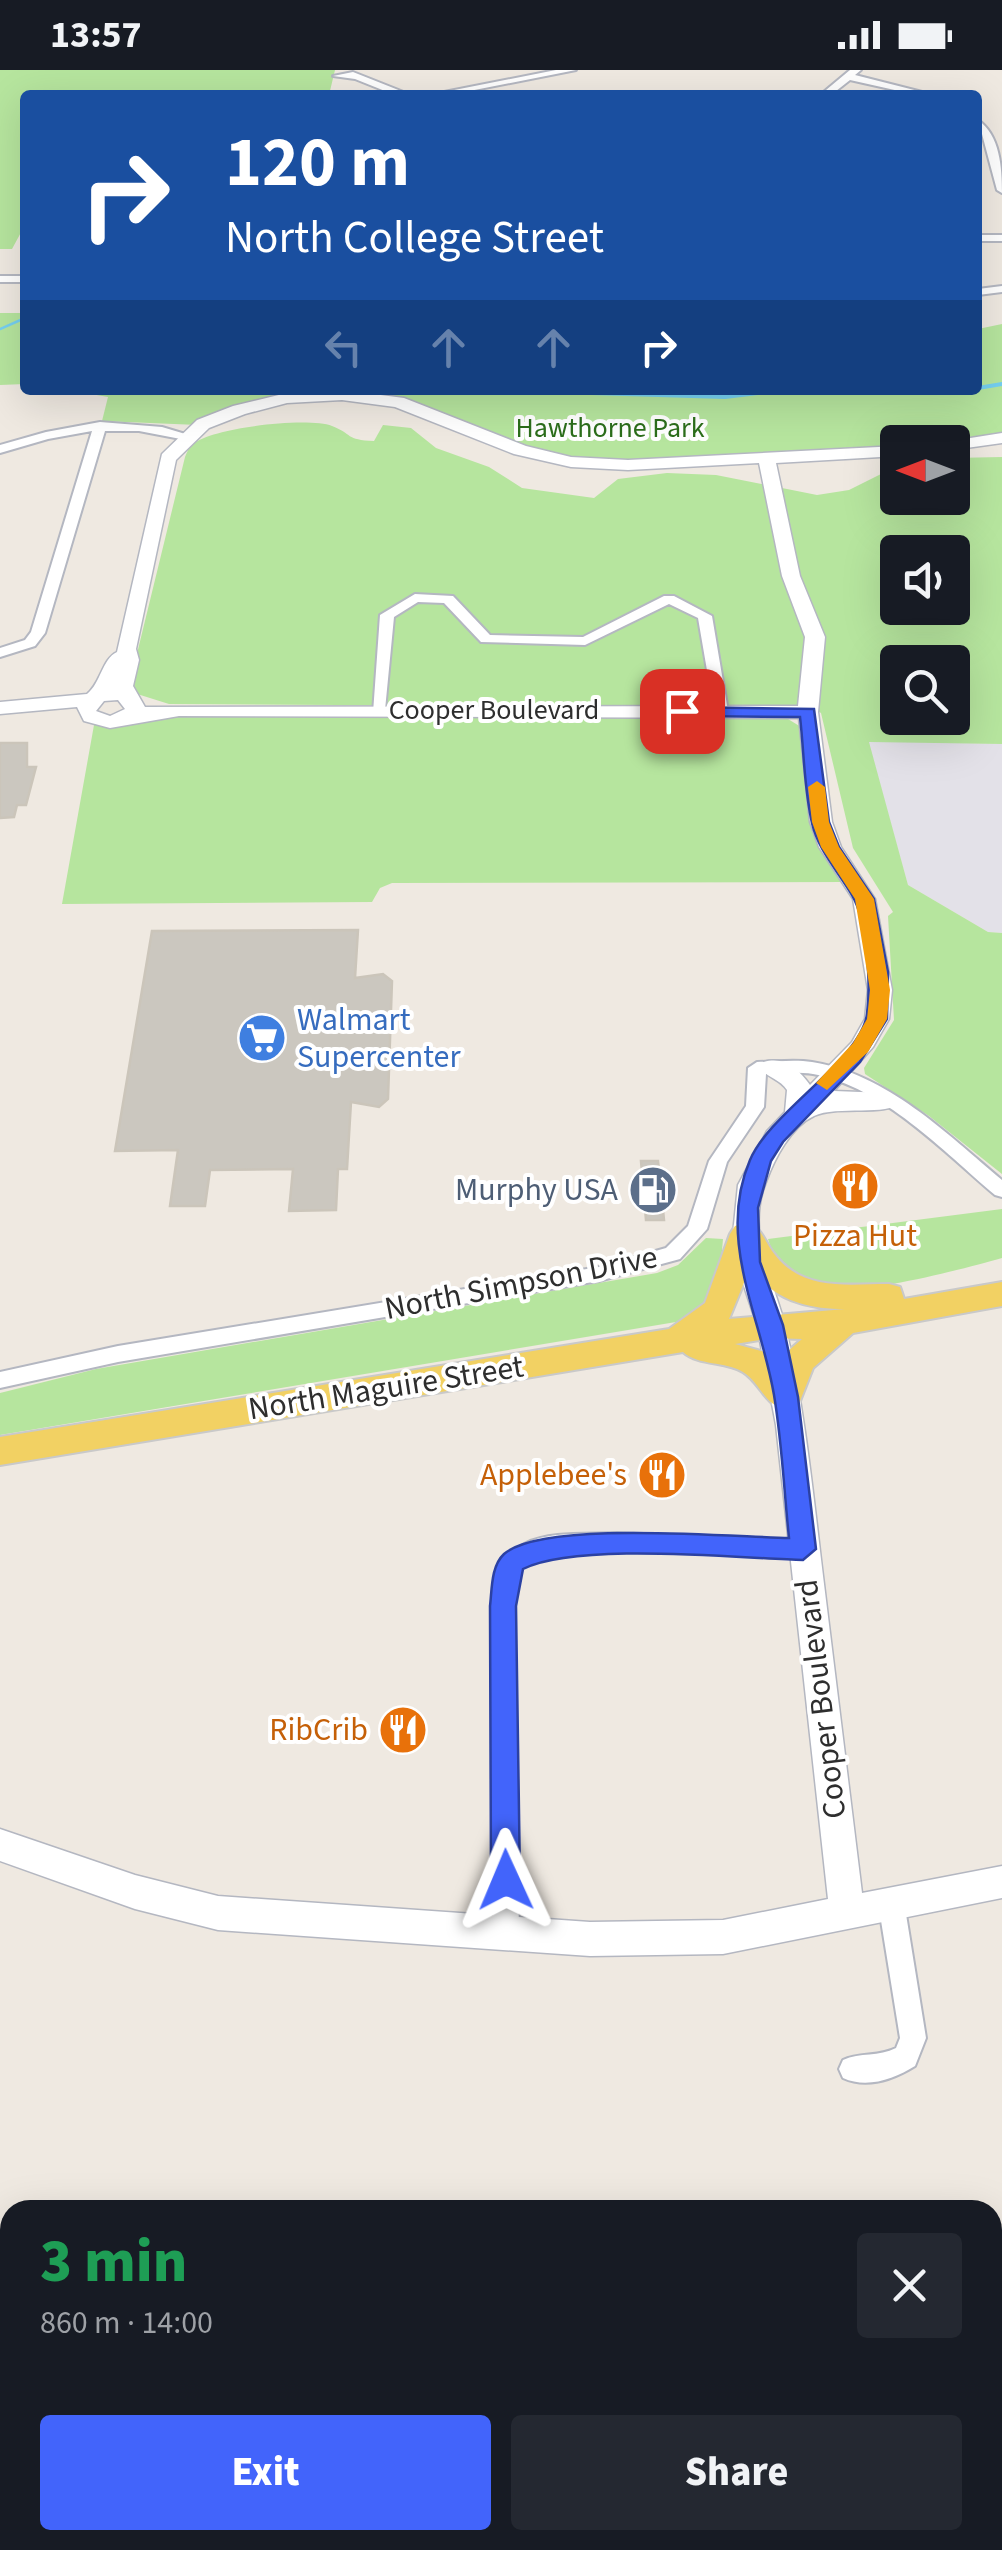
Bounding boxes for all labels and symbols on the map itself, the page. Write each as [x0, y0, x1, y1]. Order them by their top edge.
park label: Hawthorne Park [515, 408, 705, 448]
north arrow [880, 425, 970, 515]
pin [640, 669, 725, 754]
street label: Cooper Boulevard [389, 690, 599, 730]
place label: Walmart Supercenter [297, 997, 461, 1080]
supermarket icon: Walmart Supercenter [236, 1012, 288, 1064]
restaurant icon: Pizza Hut [829, 1160, 881, 1212]
fuel station icon: Murphy USA [627, 1164, 679, 1216]
place label: Murphy USA [455, 1167, 619, 1213]
place label: Pizza Hut [793, 1213, 917, 1259]
street label: North Simpson Drive [381, 1234, 661, 1332]
street label: North Maguire Street [245, 1344, 527, 1432]
restaurant icon: Applebee's [636, 1449, 688, 1501]
place label: Applebee's [480, 1452, 627, 1498]
street label: Cooper Boulevard [783, 1577, 859, 1821]
restaurant icon: RibCrib [377, 1704, 429, 1756]
place label: RibCrib [269, 1707, 368, 1753]
position arrow [454, 1828, 558, 1932]

